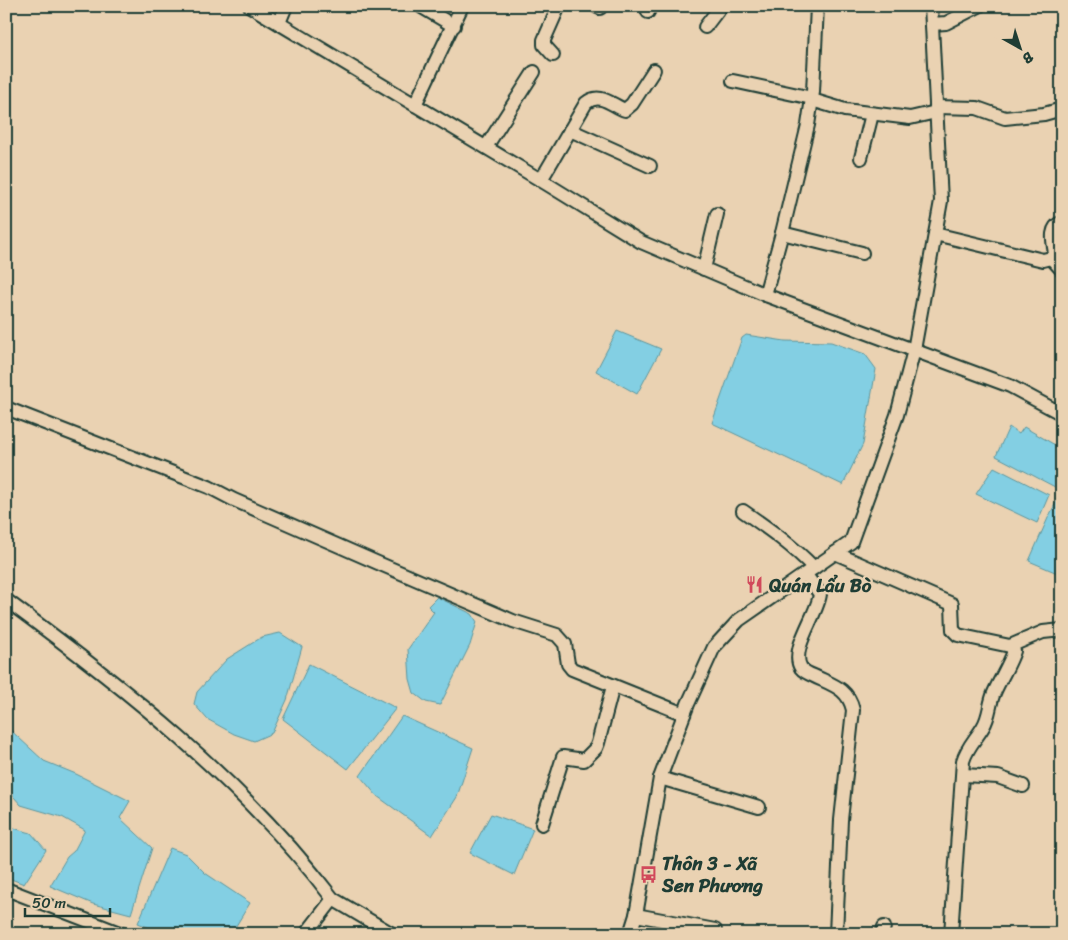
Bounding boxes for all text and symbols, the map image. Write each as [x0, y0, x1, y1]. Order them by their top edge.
north arrow [996, 22, 1046, 72]
text: B [1016, 45, 1039, 70]
place label: Quán Lẩu Bò [769, 569, 872, 602]
restaurant icon: Quán Lẩu Bò [745, 575, 765, 595]
place label: Thôn 3 - Xã Sen Phương [661, 847, 763, 902]
bus stop icon: Thôn 3 - Xã Sen Phương [638, 864, 658, 884]
scale bar [25, 885, 110, 917]
text: 50 m [32, 890, 67, 916]

